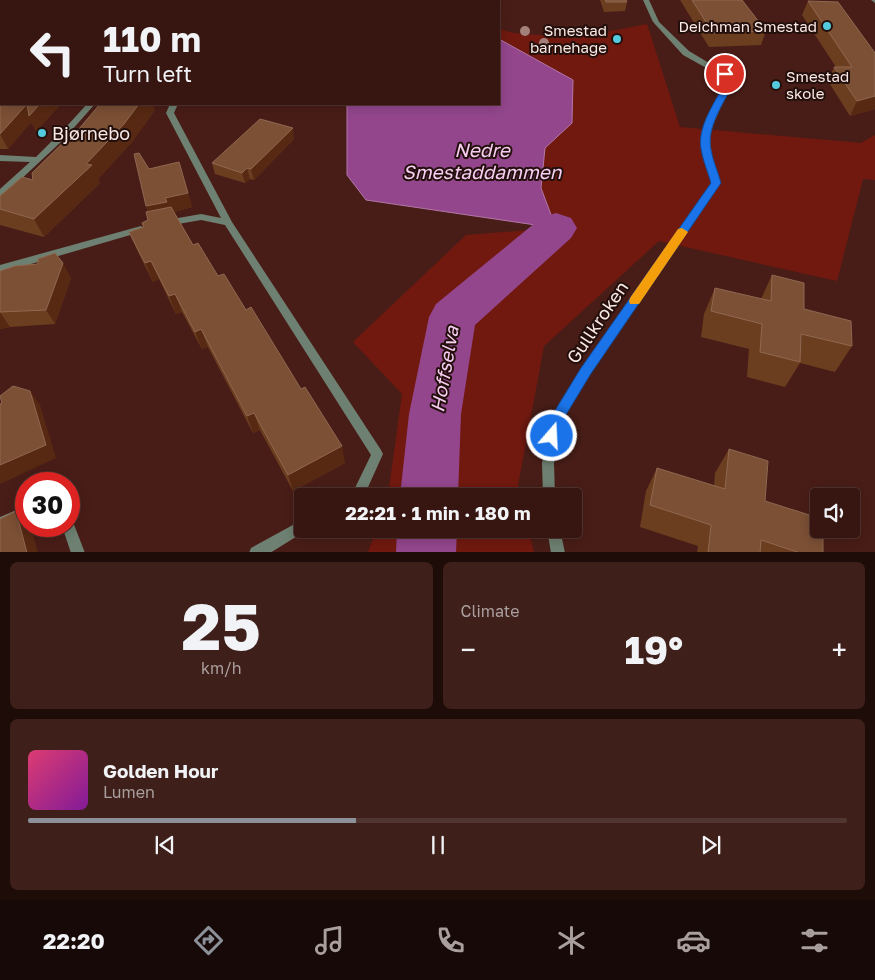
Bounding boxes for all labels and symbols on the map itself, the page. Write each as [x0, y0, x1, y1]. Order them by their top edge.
place label: Deichman Smestad [678, 17, 817, 35]
marker: Deichman Smestad [821, 20, 833, 32]
place label: Smestad barnehage [530, 21, 607, 56]
marker: Smestad barnehage [611, 33, 623, 45]
pin [704, 53, 746, 95]
place label: Smestad skole [786, 67, 849, 102]
marker: Smestad skole [770, 79, 782, 91]
place label: Bjørnebo [52, 122, 130, 144]
marker: Bjørnebo [36, 127, 48, 139]
water label: Nedre Smestaddammen [403, 138, 563, 183]
street label: Gullkroken [562, 277, 632, 367]
water label: Hoffselva [425, 323, 463, 414]
position arrow [525, 409, 577, 461]
speed limit sign: 30 [15, 472, 80, 537]

